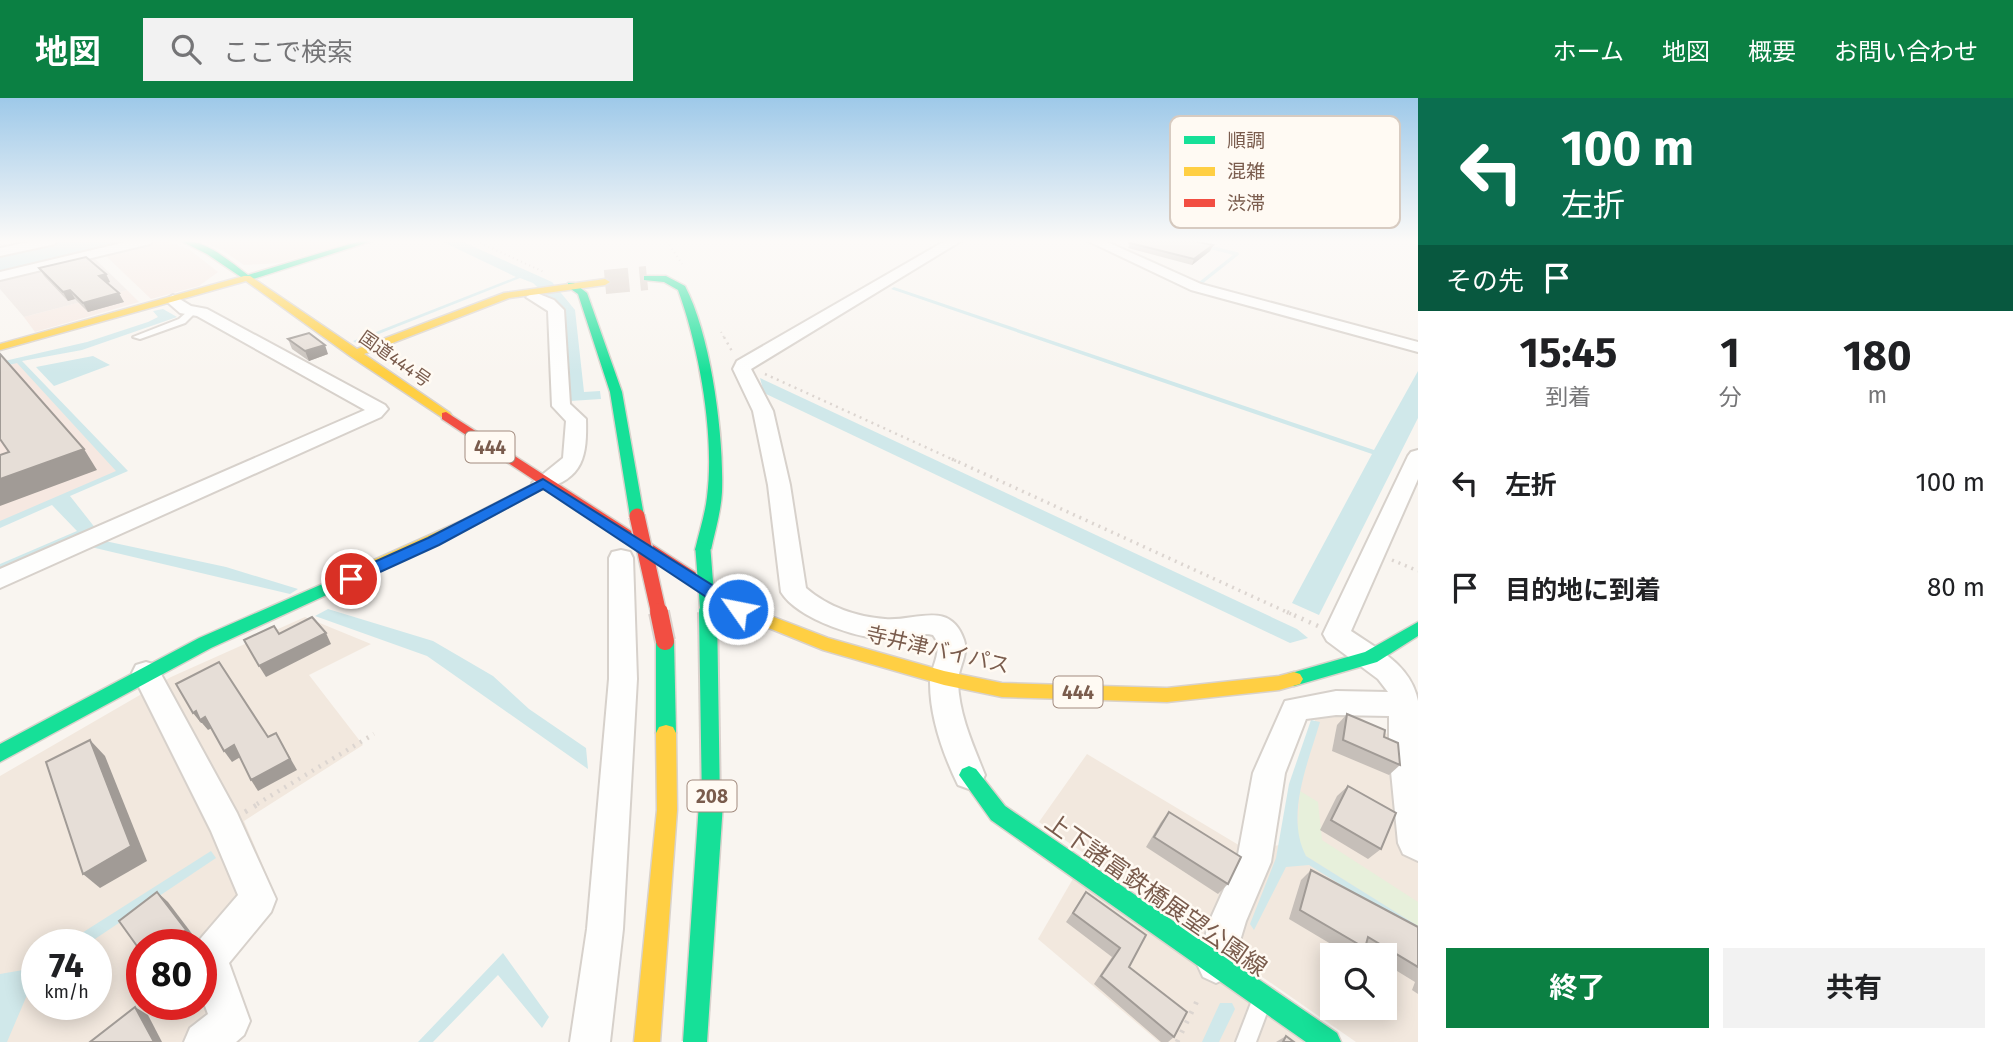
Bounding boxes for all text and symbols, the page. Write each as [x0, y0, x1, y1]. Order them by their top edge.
search box [143, 18, 633, 81]
icon: search [167, 30, 205, 68]
text: 地図 [35, 32, 101, 72]
text: ここで検索 [223, 37, 353, 68]
text: ホーム [1553, 38, 1624, 66]
text: 地図 [1662, 38, 1710, 66]
text: 概要 [1748, 38, 1796, 66]
text: お問い合わせ [1834, 38, 1978, 66]
legend [1170, 116, 1400, 228]
text: 100 m [1561, 119, 1694, 178]
icon: left [1446, 126, 1537, 217]
text: 順調 [1227, 129, 1265, 152]
text: 混雑 [1227, 160, 1265, 183]
text: 左折 [1561, 186, 1625, 224]
text: 渋滞 [1227, 192, 1265, 215]
icon: arrive [1538, 259, 1576, 297]
text: その先 [1446, 266, 1524, 297]
street label: 国道444号 [355, 326, 435, 392]
text: 15:45 [1519, 328, 1617, 378]
text: 1 [1720, 328, 1740, 378]
text: 180 [1843, 331, 1912, 381]
text: m [1867, 381, 1887, 409]
text: 到着 [1545, 383, 1591, 411]
text: 分 [1719, 383, 1742, 411]
road number: 444 [466, 432, 514, 462]
icon: left [1446, 464, 1484, 502]
text: 100 m [1916, 467, 1985, 498]
text: 左折 [1505, 470, 1557, 501]
pin [321, 549, 381, 609]
icon: arrive [332, 560, 370, 598]
icon: arrive [1446, 569, 1484, 607]
position arrow [701, 572, 775, 646]
text: 80 m [1927, 572, 1985, 603]
text: 目的地に到着 [1505, 575, 1661, 606]
street label: 寺井津バイパス [864, 621, 1012, 679]
road number: 444 [1054, 677, 1102, 708]
road number: 208 [688, 780, 736, 811]
street label: 上下諸富鉄橋展望公園線 [1040, 808, 1272, 982]
speed limit sign: 80 [126, 929, 217, 1020]
map controls [1320, 943, 1397, 1020]
button: search [1320, 943, 1397, 1020]
text: 74 [49, 944, 84, 986]
button: 終了 [1446, 948, 1709, 1028]
button: 共有 [1723, 948, 1985, 1028]
text: km/h [44, 981, 89, 1003]

